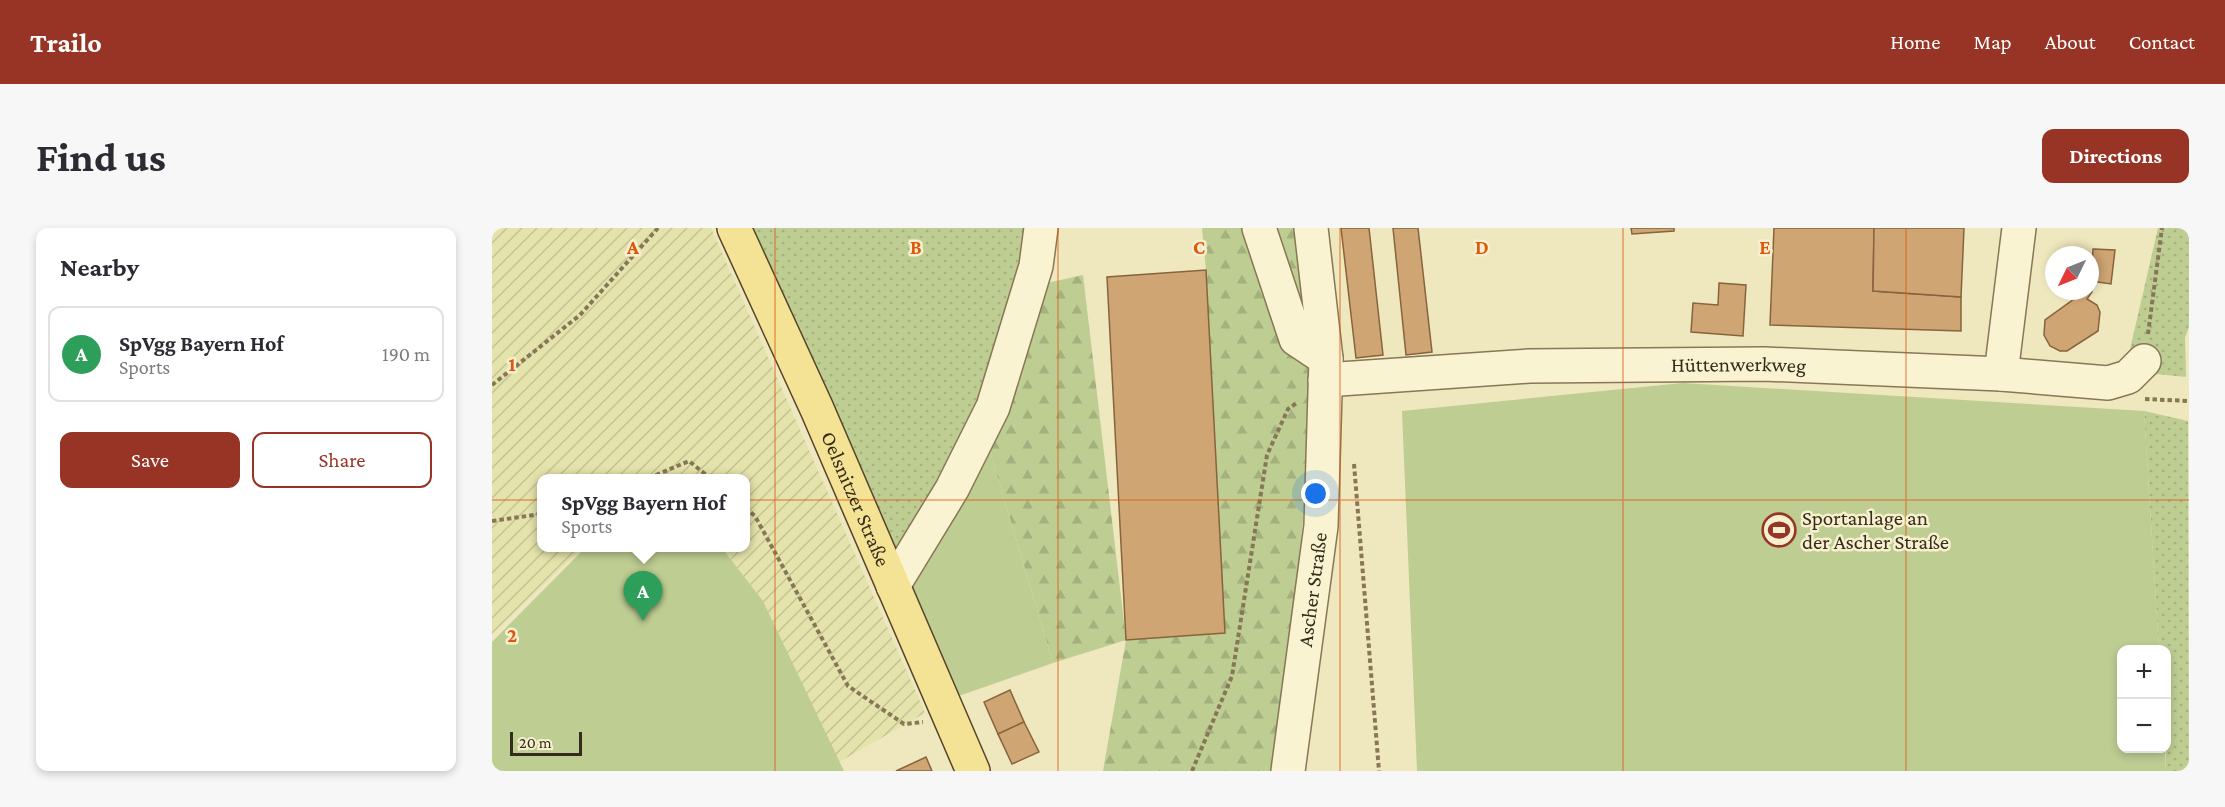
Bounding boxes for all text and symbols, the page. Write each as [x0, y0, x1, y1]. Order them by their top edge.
text: Trailo [30, 27, 102, 58]
text: Home [1890, 30, 1940, 54]
text: Map [1973, 30, 2012, 54]
text: About [2045, 30, 2096, 54]
text: Contact [2129, 30, 2195, 54]
button: Directions [2042, 129, 2189, 183]
text: Find us [36, 133, 166, 180]
text: A [626, 236, 640, 258]
text: B [910, 236, 922, 258]
text: C [1193, 236, 1205, 258]
text: D [1475, 236, 1489, 258]
text: E [1759, 236, 1771, 258]
north arrow [2045, 246, 2099, 300]
text: Nearby [60, 253, 139, 282]
text: SpVgg Bayern Hof [119, 331, 284, 356]
text: A [76, 343, 87, 365]
text: 190 m [382, 343, 430, 365]
street label: Hüttenwerkweg [1671, 352, 1807, 378]
text: 1 [508, 353, 516, 375]
text: Sports [119, 356, 170, 378]
street label: Oelsnitzer Straße [816, 428, 895, 570]
button: Save [60, 432, 240, 488]
button: Share [252, 432, 432, 488]
popup [537, 474, 750, 552]
your location [1301, 479, 1330, 508]
text: SpVgg Bayern Hof [561, 490, 726, 515]
place label: Sportanlage an der Ascher Straße [1802, 506, 1949, 554]
sports icon: Sportanlage an der Ascher Straße [1761, 512, 1797, 548]
text: Sports [561, 515, 612, 537]
street label: Ascher Straße [1293, 531, 1332, 648]
pin: A [624, 572, 662, 621]
text: 2 [507, 624, 517, 646]
map controls [2117, 645, 2171, 753]
button: + [2117, 645, 2171, 699]
button: − [2117, 699, 2171, 753]
scale bar [510, 729, 582, 756]
text: 20 m [519, 734, 552, 751]

